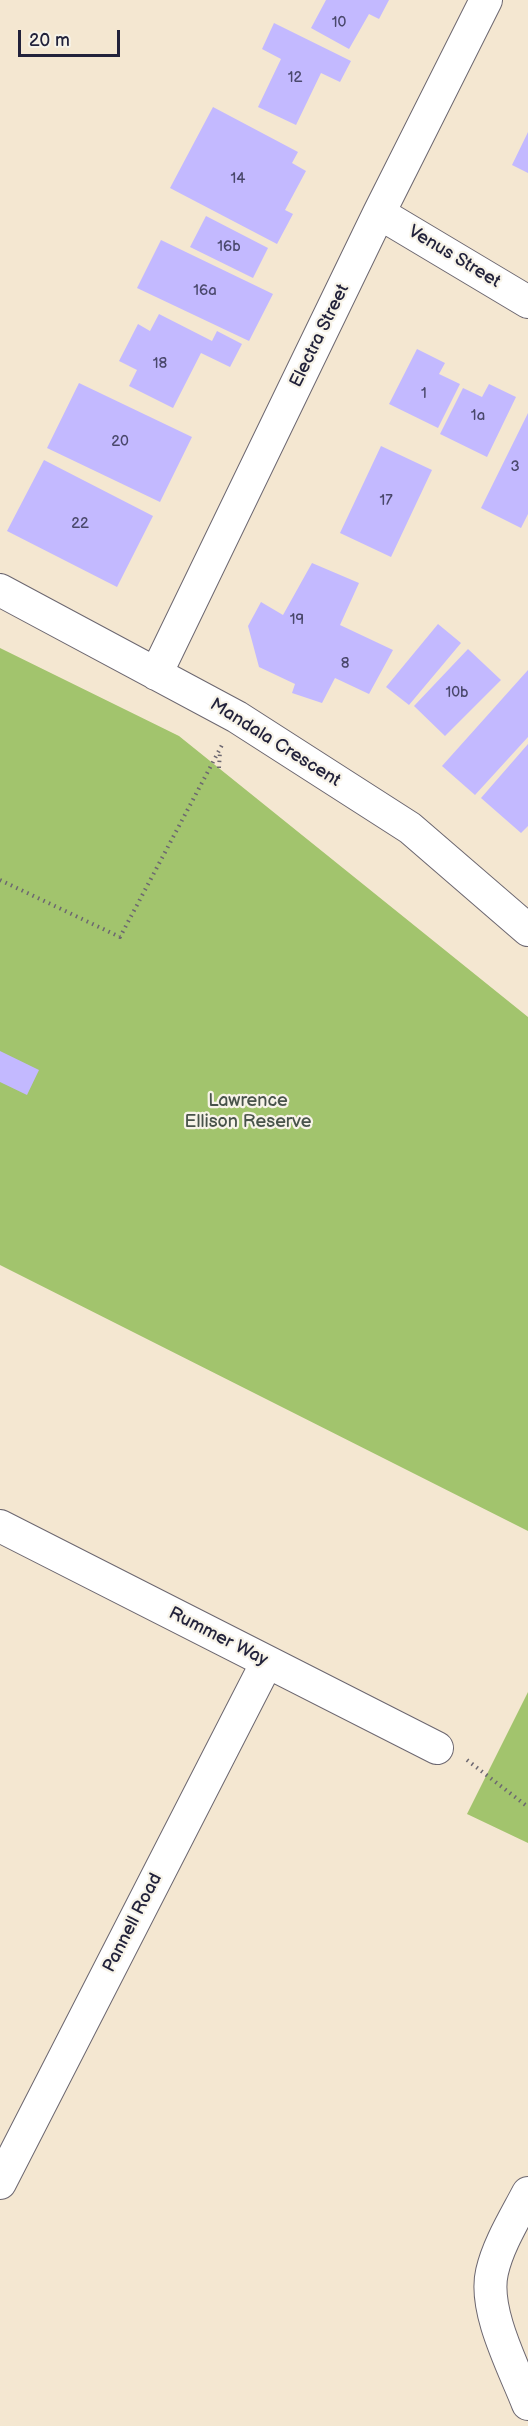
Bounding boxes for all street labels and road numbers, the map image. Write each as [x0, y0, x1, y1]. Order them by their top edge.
street label: Venus Street [404, 221, 504, 293]
street label: Electra Street [286, 281, 354, 391]
street label: Mandala Crescent [206, 694, 344, 792]
street label: Rummer Way [165, 1603, 271, 1671]
street label: Pannell Road [99, 1870, 167, 1976]

